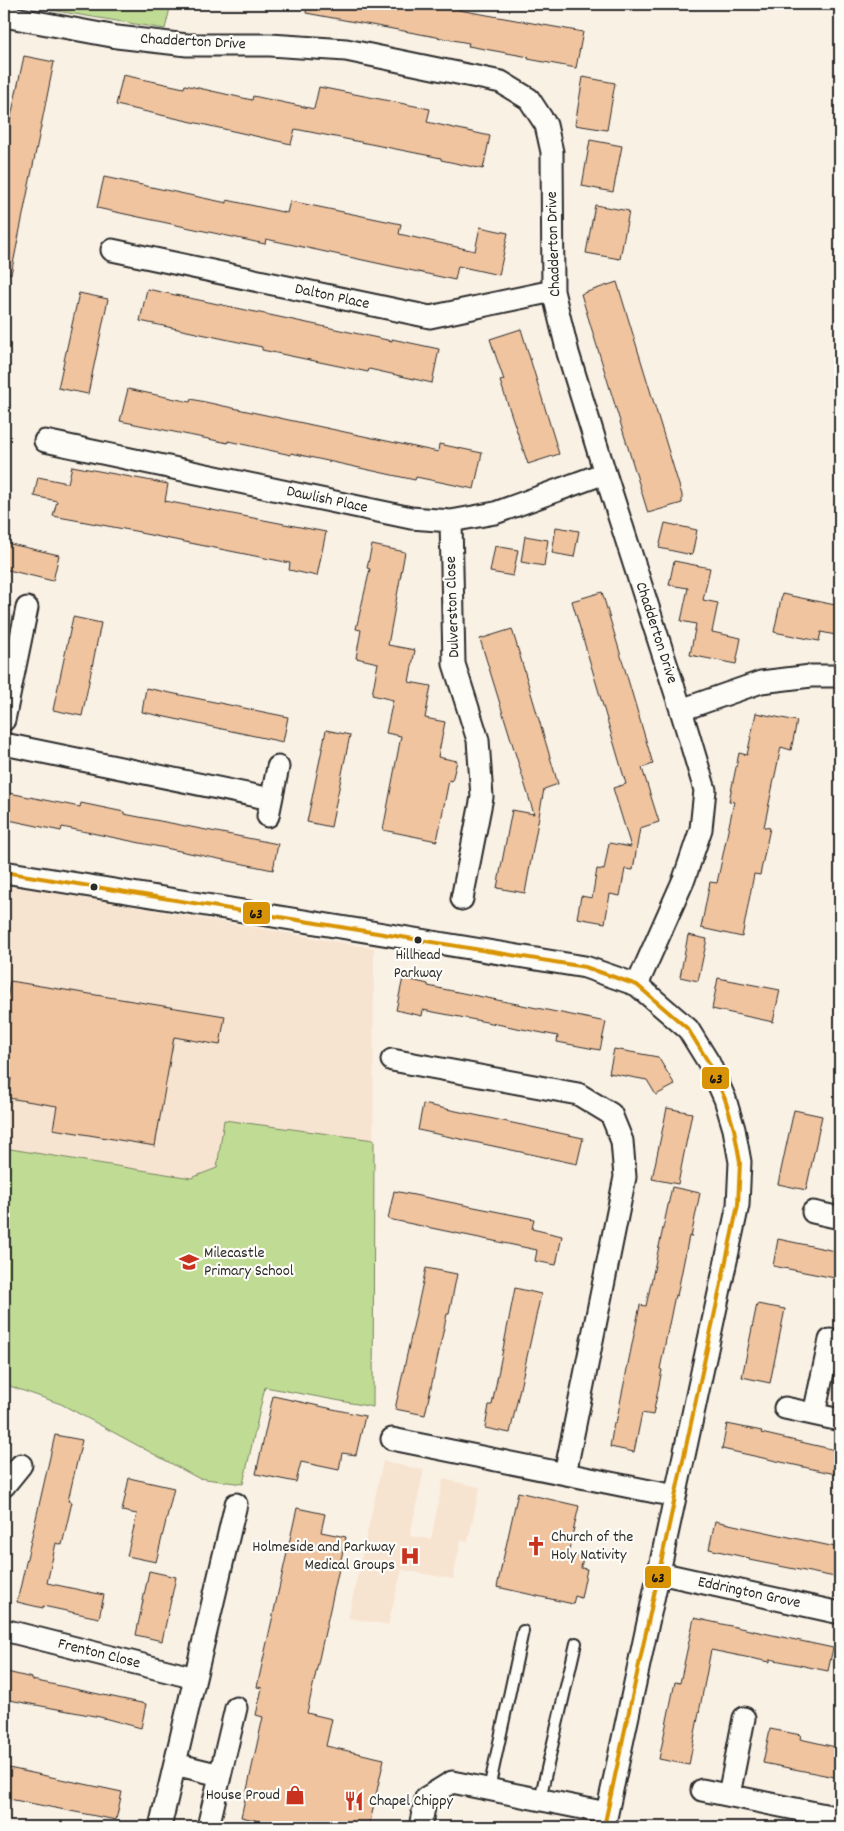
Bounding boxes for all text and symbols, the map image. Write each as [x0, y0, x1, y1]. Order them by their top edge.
street label: Chadderton Drive [140, 28, 246, 56]
street label: Chadderton Drive [541, 191, 567, 297]
street label: Dalton Place [293, 278, 371, 316]
street label: Dawlish Place [284, 480, 370, 520]
street label: Dulverston Close [440, 556, 466, 658]
street label: Chadderton Drive [629, 579, 683, 687]
unlabelled marker [89, 882, 99, 892]
line badge: 63 [242, 901, 271, 925]
text: 63 [249, 905, 263, 925]
marker: Hillhead Parkway [413, 935, 423, 945]
place label: Hillhead Parkway [394, 945, 443, 985]
line badge: 63 [701, 1066, 730, 1090]
text: 63 [709, 1070, 723, 1090]
place label: Milecastle Primary School [204, 1242, 294, 1283]
school or university icon: Milecastle Primary School [178, 1251, 200, 1273]
place label: Church of the Holy Nativity [551, 1526, 633, 1567]
church icon: Church of the Holy Nativity [525, 1535, 547, 1557]
place label: Holmeside and Parkway Medical Groups [252, 1536, 396, 1577]
hospital icon: Holmeside and Parkway Medical Groups [399, 1545, 421, 1567]
line badge: 63 [644, 1565, 672, 1589]
text: 63 [651, 1569, 665, 1589]
street label: Eddrington Grove [696, 1571, 802, 1615]
street label: Frenton Close [55, 1633, 143, 1675]
place label: House Proud [206, 1784, 280, 1807]
shop icon: House Proud [284, 1784, 306, 1806]
restaurant icon: Chapel Chippy [343, 1790, 365, 1812]
place label: Chapel Chippy [369, 1790, 454, 1813]

